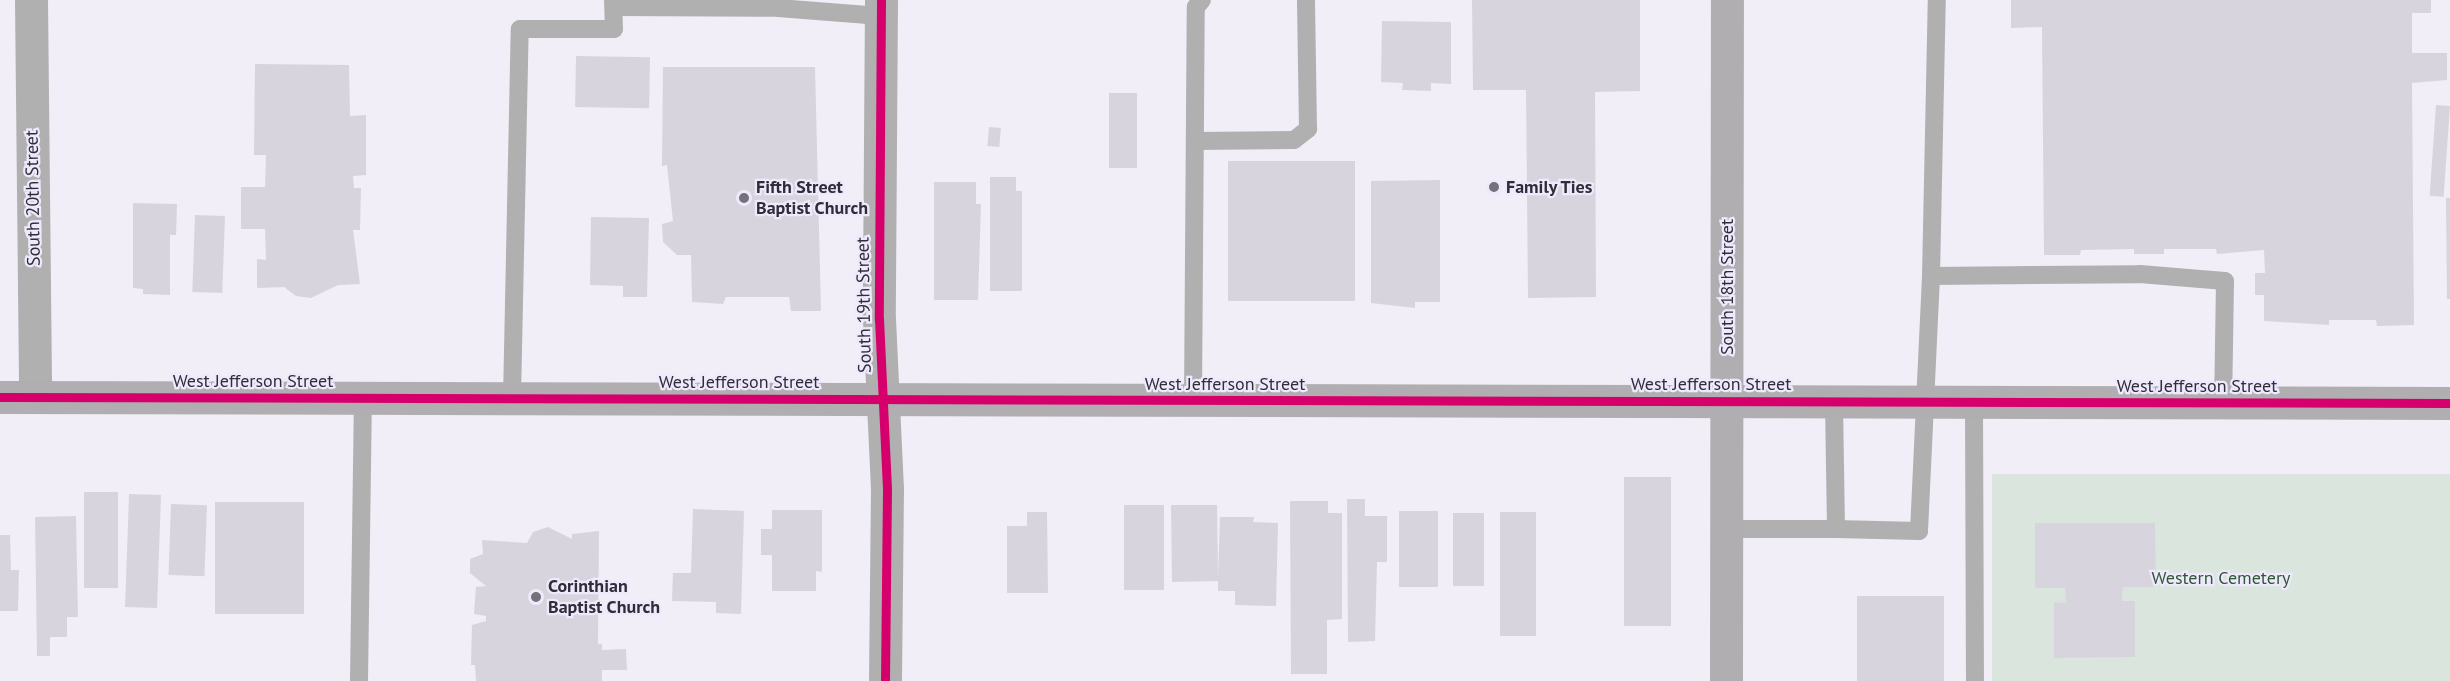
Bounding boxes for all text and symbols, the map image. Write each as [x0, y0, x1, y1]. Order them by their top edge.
street label: South 20th Street [21, 130, 45, 266]
place label: Family Ties [1506, 176, 1594, 198]
place label: Fifth Street Baptist Church [756, 177, 868, 219]
marker: Family Ties [1487, 180, 1501, 194]
marker: Fifth Street Baptist Church [737, 191, 751, 205]
street label: South 18th Street [1716, 219, 1738, 355]
street label: South 19th Street [852, 237, 876, 373]
street label: West Jefferson Street [173, 370, 333, 392]
street label: West Jefferson Street [659, 371, 819, 393]
street label: West Jefferson Street [1145, 373, 1305, 395]
street label: West Jefferson Street [1631, 373, 1791, 395]
street label: West Jefferson Street [2117, 375, 2277, 397]
park label: Western Cemetery [2152, 567, 2290, 589]
place label: Corinthian Baptist Church [548, 576, 660, 618]
marker: Corinthian Baptist Church [529, 590, 543, 604]

